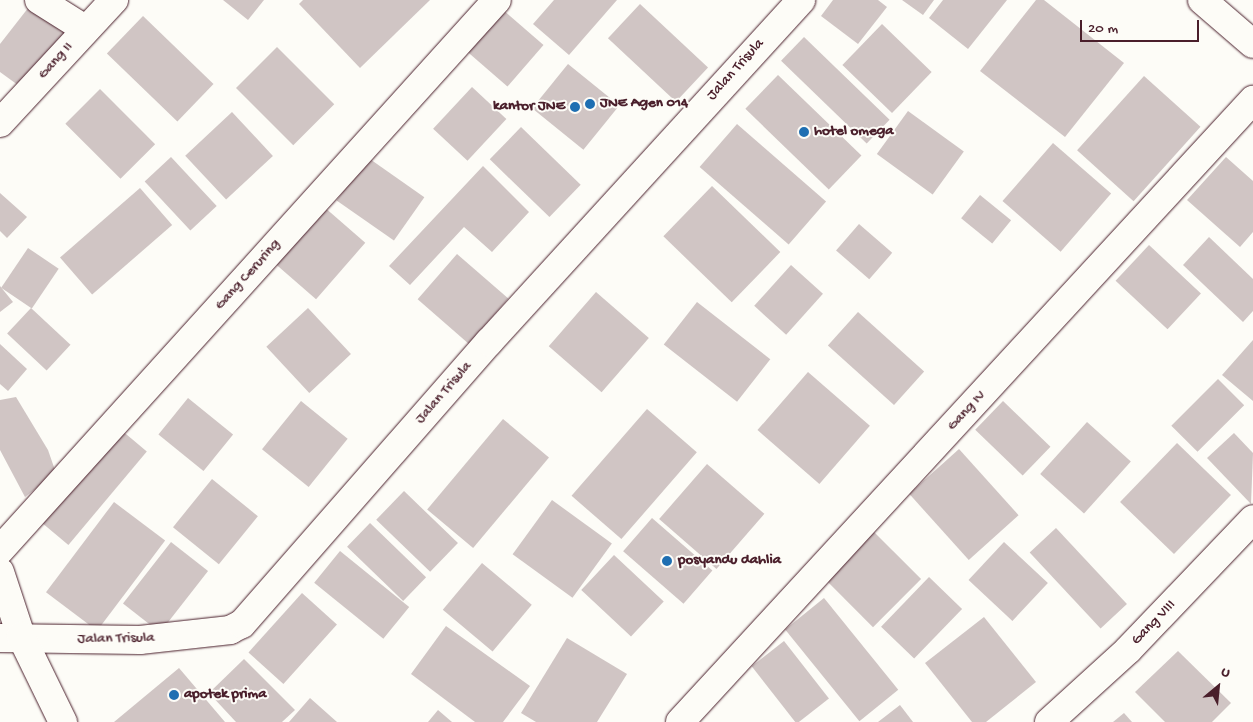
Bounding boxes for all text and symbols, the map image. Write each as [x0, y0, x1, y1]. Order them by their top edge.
scale bar [1083, 10, 1202, 42]
text: 20 m [1088, 20, 1118, 38]
street label: Jalan Trisula [704, 35, 768, 105]
street label: Gang II [35, 39, 77, 83]
place label: JNE Agen 014 [600, 95, 688, 113]
place label: kantor JNE [493, 98, 565, 116]
marker: JNE Agen 014 [584, 98, 596, 110]
marker: kantor JNE [569, 101, 581, 113]
place label: hotel omega [814, 123, 894, 141]
marker: hotel omega [798, 126, 810, 138]
street label: Gang Ceruring [211, 236, 285, 314]
street label: Jalan Trisula [412, 358, 476, 428]
street label: Gang IV [944, 387, 990, 435]
place label: posyandu dahlia [678, 552, 781, 570]
marker: posyandu dahlia [660, 554, 674, 568]
street label: Gang VIII [1128, 597, 1180, 649]
street label: Jalan Trisula [77, 629, 155, 649]
north arrow [1193, 662, 1243, 712]
text: U [1218, 664, 1233, 683]
place label: apotek prima [184, 686, 267, 704]
marker: apotek prima [168, 689, 180, 701]

